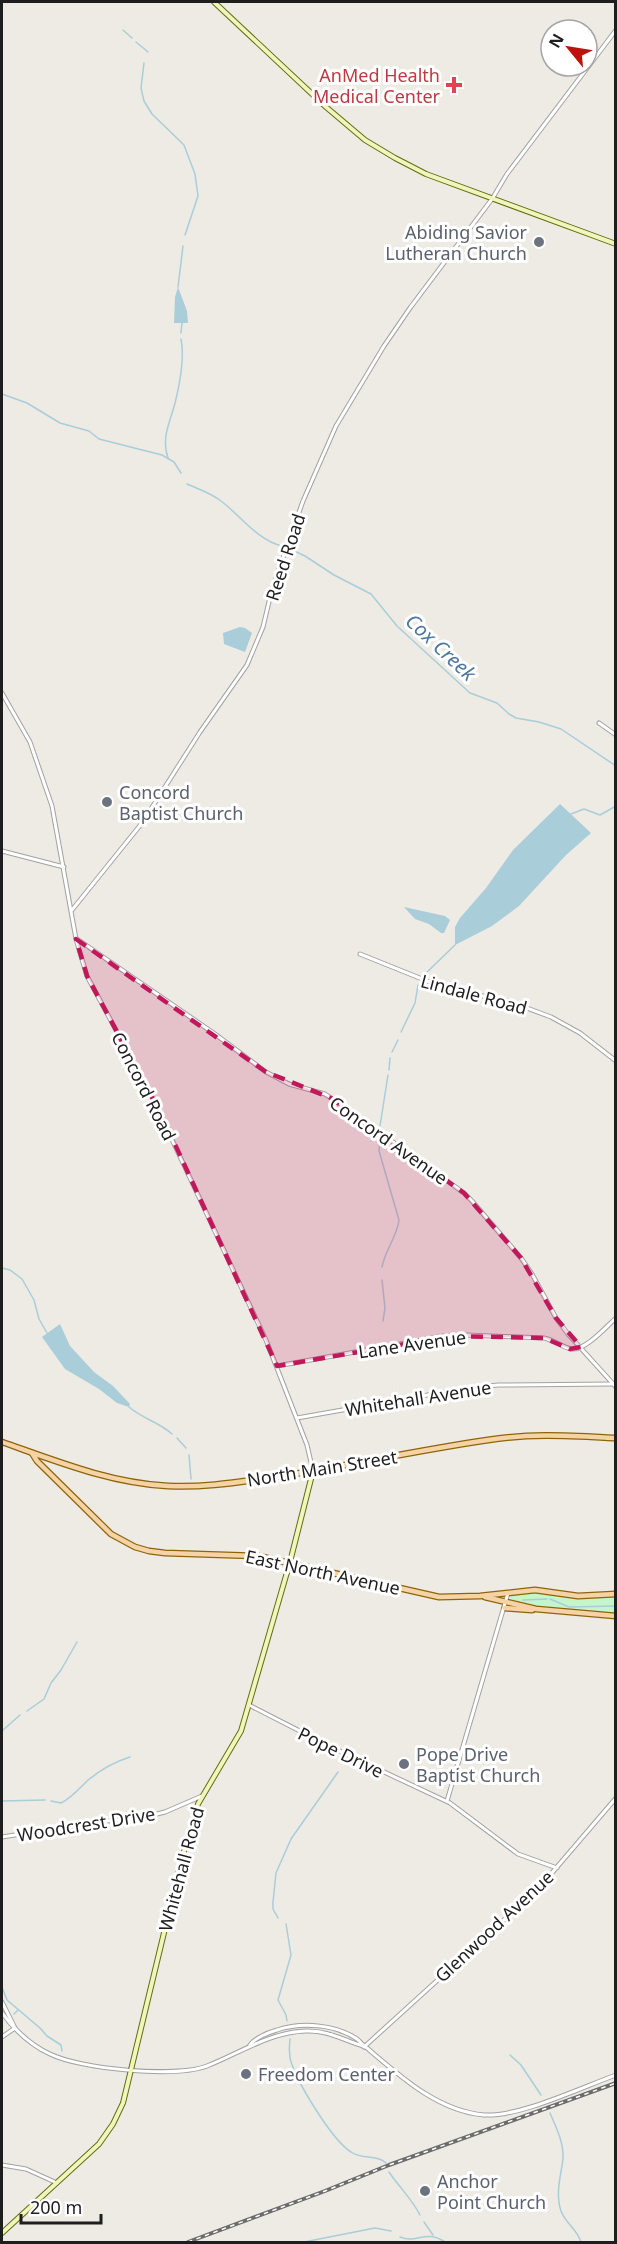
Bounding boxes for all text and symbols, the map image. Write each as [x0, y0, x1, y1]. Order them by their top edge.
north arrow [539, 18, 599, 78]
text: N [543, 29, 569, 52]
place label: AnMed Health Medical Center [313, 63, 441, 108]
marker: AnMed Health Medical Center [445, 76, 463, 94]
place label: Abiding Savior Lutheran Church [385, 220, 528, 265]
marker: Abiding Savior Lutheran Church [532, 235, 546, 249]
street label: Reed Road [260, 510, 310, 604]
water label: Cox Creek [400, 607, 483, 687]
place label: Concord Baptist Church [119, 780, 243, 825]
marker: Concord Baptist Church [100, 795, 114, 809]
street label: Lindale Road [418, 968, 530, 1020]
street label: Concord Road [106, 1028, 182, 1144]
street label: Concord Avenue [325, 1090, 453, 1190]
street label: Lane Avenue [357, 1325, 467, 1363]
street label: Whitehall Avenue [343, 1375, 493, 1421]
street label: North Main Street [245, 1444, 399, 1492]
street label: East North Avenue [244, 1544, 402, 1600]
street label: Pope Drive [294, 1721, 388, 1783]
place label: Pope Drive Baptist Church [416, 1742, 540, 1787]
marker: Pope Drive Baptist Church [397, 1757, 411, 1771]
street label: Woodcrest Drive [15, 1801, 157, 1847]
street label: Whitehall Road [153, 1804, 209, 1934]
street label: Glenwood Avenue [430, 1865, 558, 1987]
place label: Freedom Center [258, 2062, 395, 2086]
marker: Freedom Center [239, 2067, 253, 2081]
place label: Anchor Point Church [437, 2169, 546, 2214]
marker: Anchor Point Church [418, 2184, 432, 2198]
scale bar [21, 2187, 100, 2225]
text: 200 m [30, 2195, 82, 2219]

